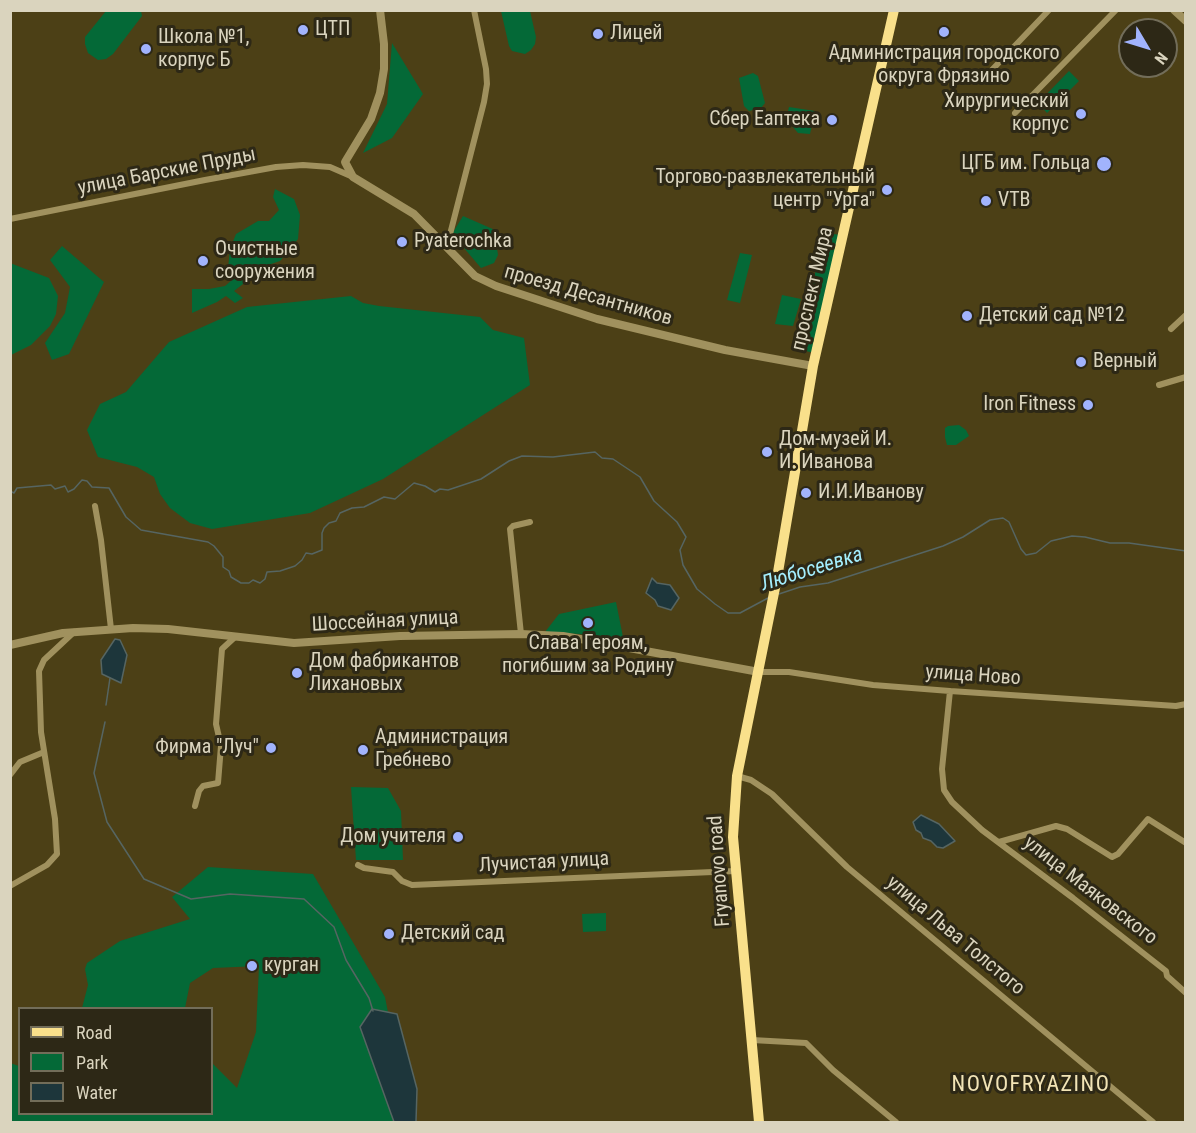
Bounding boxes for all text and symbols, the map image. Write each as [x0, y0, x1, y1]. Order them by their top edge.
place label: ЦТП [315, 18, 350, 42]
north arrow [1118, 18, 1178, 78]
place label: Лицей [610, 22, 663, 46]
marker: ЦТП [296, 23, 310, 37]
marker: Администрация городского округа Фрязино [937, 25, 951, 39]
place label: Школа №1, корпус Б [158, 26, 249, 73]
marker: Лицей [591, 27, 605, 41]
marker: Школа №1, корпус Б [139, 42, 153, 56]
place label: Администрация городского округа Фрязино [829, 42, 1059, 89]
text: N [1151, 48, 1172, 68]
place label: Хирургический корпус [944, 90, 1069, 137]
marker: Хирургический корпус [1074, 107, 1088, 121]
place label: Сбер Еаптека [709, 108, 820, 132]
marker: Сбер Еаптека [825, 113, 839, 127]
street label: улица Барские Пруды [76, 143, 258, 201]
place label: ЦГБ им. Гольца [961, 152, 1090, 176]
marker: ЦГБ им. Гольца [1095, 155, 1113, 173]
place label: Торгово-развлекательный центр "Урга" [655, 166, 875, 213]
marker: Торгово-развлекательный центр "Урга" [880, 183, 894, 197]
place label: VTB [998, 189, 1031, 213]
marker: VTB [979, 194, 993, 208]
street label: проспект Мира [787, 225, 839, 353]
place label: Pyaterochka [414, 230, 512, 254]
marker: Pyaterochka [395, 235, 409, 249]
place label: Очистные сооружения [215, 238, 315, 285]
marker: Очистные сооружения [196, 254, 210, 268]
street label: проезд Десантников [501, 261, 675, 331]
place label: Детский сад №12 [979, 304, 1125, 328]
marker: Детский сад №12 [960, 309, 974, 323]
place label: Верный [1093, 350, 1157, 374]
marker: Верный [1074, 355, 1088, 369]
place label: Iron Fitness [983, 393, 1076, 417]
marker: Iron Fitness [1081, 398, 1095, 412]
place label: Дом-музей И. И. Иванова [779, 428, 892, 475]
marker: Дом-музей И. И. Иванова [760, 445, 774, 459]
place label: И.И.Иванову [818, 481, 924, 505]
marker: И.И.Иванову [799, 486, 813, 500]
water label: Любосеевка [758, 543, 866, 597]
street label: Шоссейная улица [311, 606, 459, 638]
marker: Слава Героям, погибшим за Родину [581, 616, 595, 630]
place label: Слава Героям, погибшим за Родину [502, 632, 674, 679]
place label: Дом фабрикантов Лихановых [309, 650, 459, 697]
street label: улица Ново [925, 661, 1021, 691]
marker: Дом фабрикантов Лихановых [290, 666, 304, 680]
place label: Администрация Гребнево [375, 726, 508, 773]
place label: Фирма "Луч" [155, 736, 259, 760]
marker: Фирма "Луч" [264, 741, 278, 755]
marker: Администрация Гребнево [356, 743, 370, 757]
street label: Fryanovo road [704, 815, 736, 927]
place label: Дом учителя [340, 825, 446, 849]
marker: Дом учителя [451, 830, 465, 844]
street label: улица Маяковского [1018, 831, 1162, 951]
street label: Лучистая улица [478, 848, 610, 878]
street label: улица Льва Толстого [881, 871, 1029, 1001]
place label: Детский сад [401, 922, 505, 946]
marker: Детский сад [382, 927, 396, 941]
place label: курган [264, 954, 319, 978]
marker: курган [245, 959, 259, 973]
legend [18, 1007, 213, 1115]
text: Road [76, 1022, 112, 1043]
text: Park [76, 1052, 108, 1073]
district label: NOVOFRYAZINO [952, 1072, 1110, 1098]
text: Water [76, 1082, 117, 1103]

